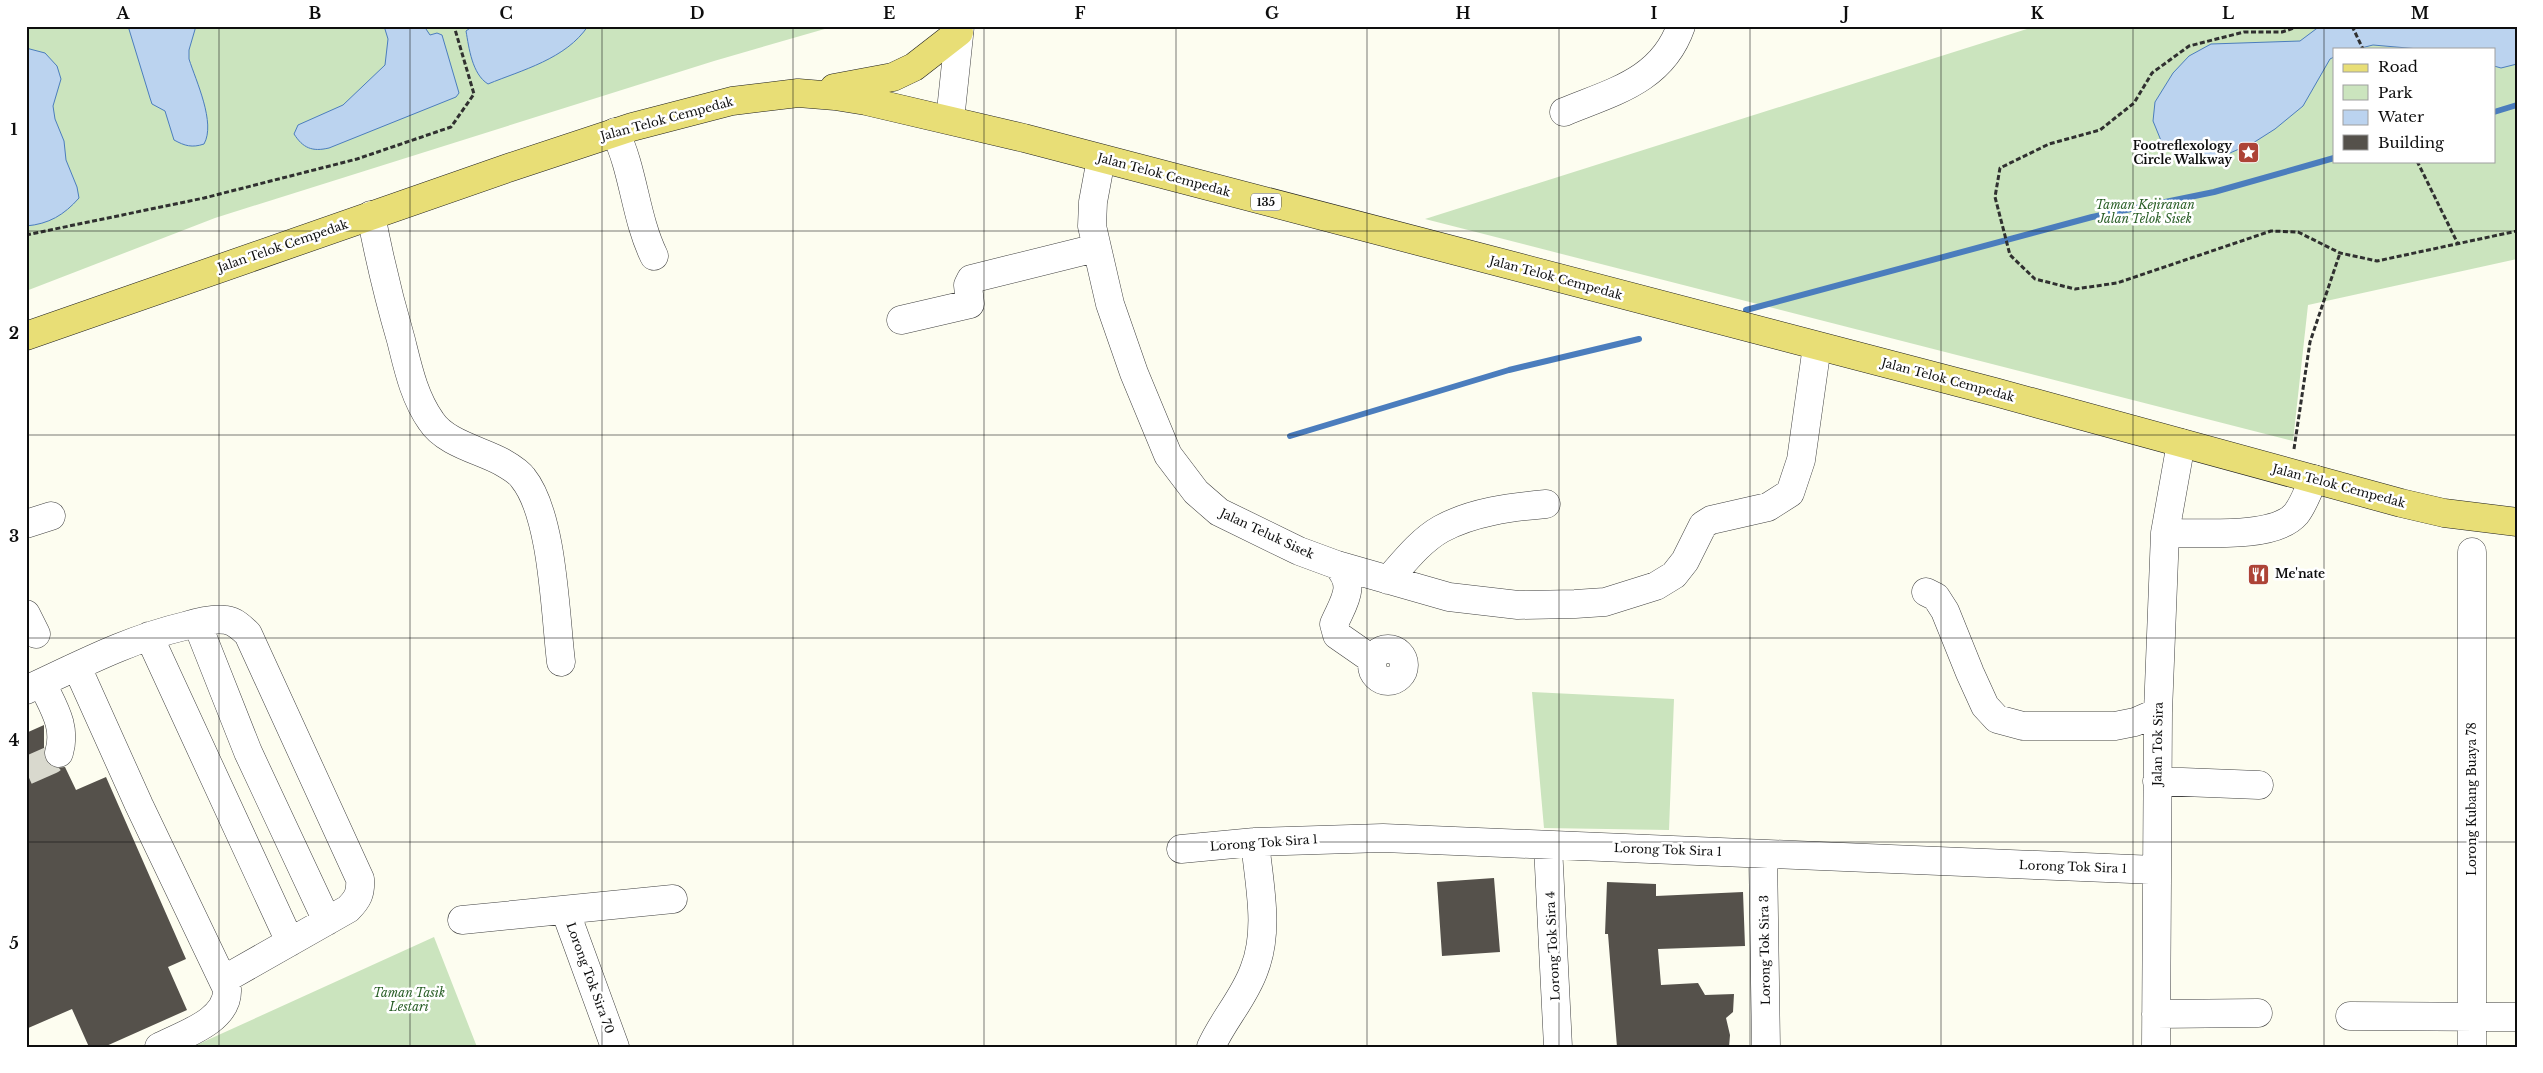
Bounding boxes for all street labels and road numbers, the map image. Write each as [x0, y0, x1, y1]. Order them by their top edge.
street label: Jalan Telok Cempedak [597, 93, 736, 144]
street label: Jalan Telok Cempedak [1094, 149, 1233, 200]
road number: 135 [1251, 193, 1281, 210]
street label: Jalan Telok Cempedak [214, 216, 351, 276]
street label: Jalan Telok Cempedak [1486, 252, 1625, 303]
street label: Jalan Telok Cempedak [1878, 354, 2017, 405]
street label: Jalan Telok Cempedak [2269, 460, 2408, 511]
street label: Jalan Teluk Sisek [1216, 504, 1317, 562]
street label: Jalan Tok Sira [2149, 702, 2166, 788]
street label: Lorong Kubang Buaya 78 [2464, 722, 2479, 876]
street label: Lorong Tok Sira 1 [1210, 831, 1318, 854]
street label: Lorong Tok Sira 1 [1614, 840, 1722, 859]
street label: Lorong Tok Sira 1 [2019, 857, 2127, 876]
street label: Lorong Tok Sira 4 [1542, 891, 1563, 1001]
street label: Lorong Tok Sira 3 [1756, 895, 1773, 1005]
street label: Lorong Tok Sira 70 [563, 920, 618, 1036]

